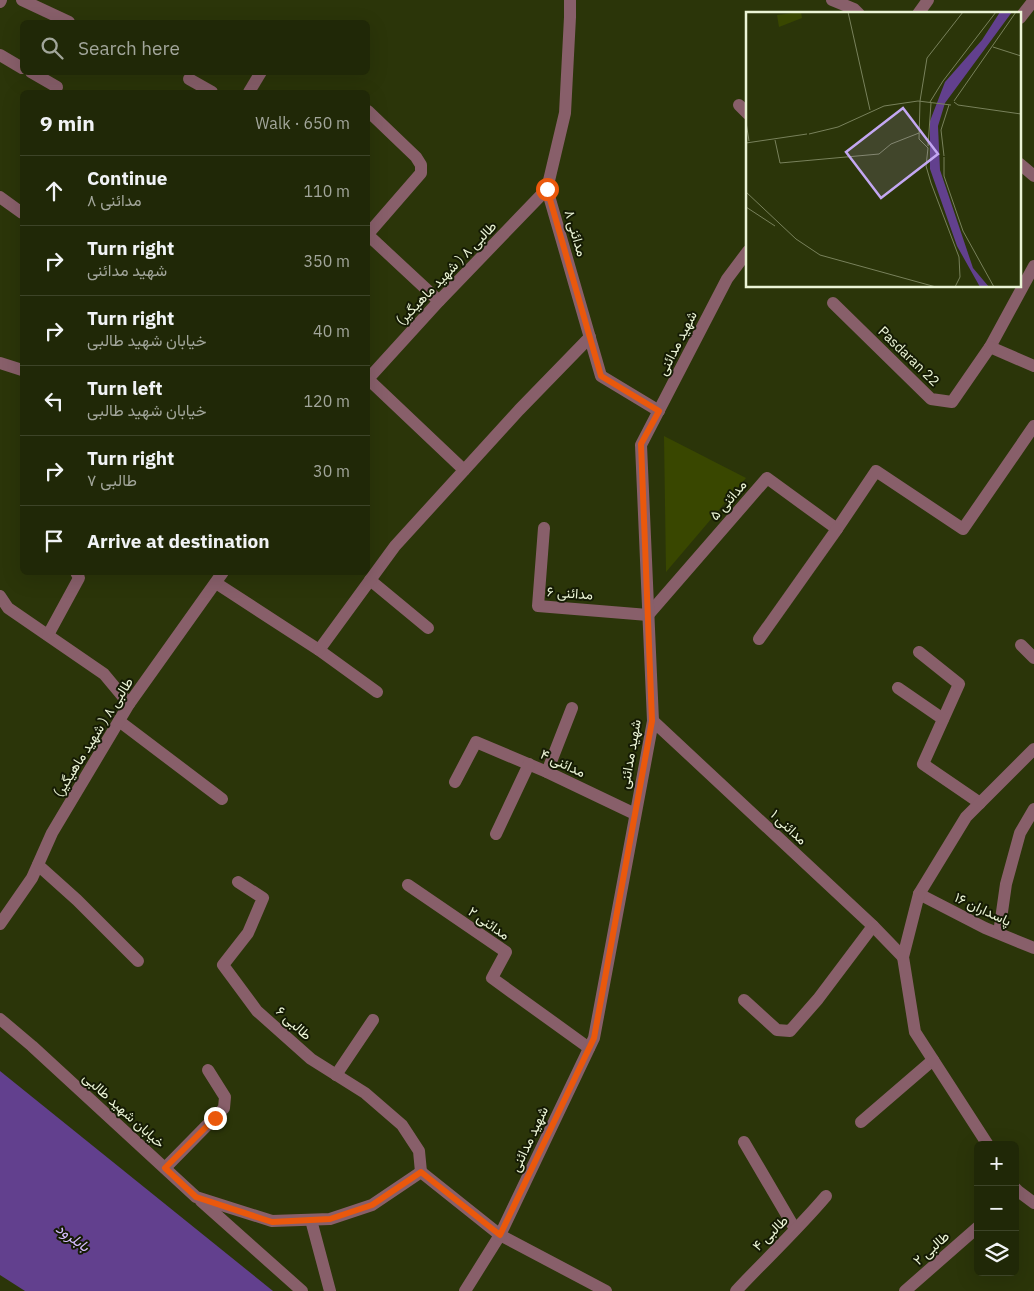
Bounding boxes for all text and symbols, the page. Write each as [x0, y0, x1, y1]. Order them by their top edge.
inset map [746, 12, 1022, 288]
search box [20, 20, 370, 75]
icon: search [38, 34, 66, 62]
text: Search here [78, 36, 180, 60]
text: 9 min [40, 109, 95, 137]
text: Walk · 650 m [255, 113, 350, 133]
text: Continue [87, 166, 167, 190]
icon: ahead [40, 177, 68, 205]
route start [536, 178, 559, 201]
text: 110 m [303, 181, 350, 201]
text: مدائنی ۸ [87, 190, 142, 210]
street label: مدائنی ۸ [561, 208, 591, 258]
street label: طالبی ۸ ( شهید ماهیگیر) [392, 217, 500, 329]
text: Turn right [87, 236, 174, 260]
icon: right [40, 247, 68, 275]
text: 350 m [303, 251, 350, 271]
text: شهید مدائنی [87, 260, 167, 280]
text: Turn right [87, 306, 174, 330]
street label: شهید مدائنی [653, 308, 701, 378]
icon: right [40, 317, 68, 345]
text: 40 m [313, 321, 350, 341]
street label: Pasdaran 22 [874, 322, 944, 390]
text: خیابان شهید طالبی [87, 330, 207, 350]
text: Turn left [87, 376, 163, 400]
icon: left [40, 387, 68, 415]
text: 120 m [303, 391, 350, 411]
text: خیابان شهید طالبی [87, 400, 207, 420]
text: Turn right [87, 446, 174, 470]
icon: right [40, 457, 68, 485]
text: 30 m [313, 461, 350, 481]
text: طالبی ۷ [87, 470, 137, 490]
street label: مدائنی ۵ [706, 476, 750, 524]
icon: arrive [40, 527, 68, 555]
text: Arrive at destination [87, 529, 270, 553]
street label: مدائنی ۶ [546, 582, 594, 604]
street label: طالبی ۸ ( شهید ماهیگیر) [49, 674, 137, 800]
street label: شهید مدائنی [615, 718, 645, 790]
street label: مدائنی ۴ [538, 745, 588, 781]
street label: مدائنی ۱ [767, 806, 811, 848]
street label: پاسداران ۱۶ [951, 888, 1014, 931]
street label: مدائنی ۲ [465, 902, 513, 944]
street label: طالبی ۶ [272, 1002, 316, 1044]
street label: خیابان شهید طالبی [79, 1068, 169, 1152]
street label: شهید مدائنی [506, 1103, 552, 1175]
route end [204, 1107, 227, 1130]
map controls [974, 1141, 1019, 1276]
button: + [974, 1141, 1019, 1186]
button: − [974, 1186, 1019, 1231]
street label: طالبی ۴ [748, 1211, 792, 1255]
water label: بابلرود [52, 1218, 94, 1256]
street label: طالبی ۲ [909, 1227, 953, 1269]
button: layers [974, 1231, 1019, 1276]

